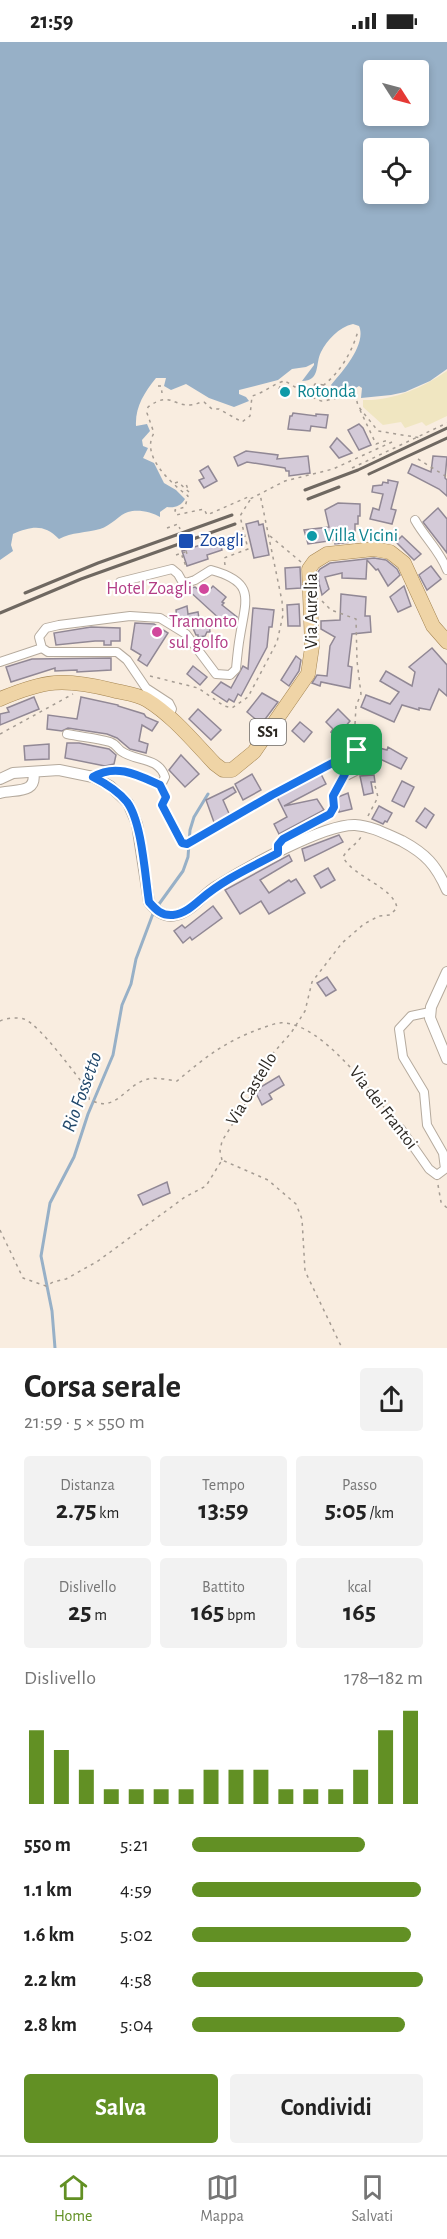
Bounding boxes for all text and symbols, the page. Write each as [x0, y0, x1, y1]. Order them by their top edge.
text: 21:59 [30, 10, 73, 32]
north arrow [363, 60, 429, 126]
map controls [363, 60, 429, 204]
button: locate [363, 138, 429, 204]
place label: Rotonda [297, 383, 356, 401]
marker: Rotonda [278, 385, 292, 399]
place label: Villa Vicini [324, 527, 398, 545]
marker: Villa Vicini [305, 529, 319, 543]
marker: Zoagli [177, 532, 195, 550]
place label: Zoagli [200, 532, 244, 550]
street label: Via Aurelia [303, 573, 321, 649]
place label: Hotel Zoagli [106, 580, 192, 598]
marker: Hotel Zoagli [197, 582, 211, 596]
place label: Tramonto sul golfo [169, 613, 237, 652]
marker: Tramonto sul golfo [150, 625, 164, 639]
road number: SS1 [250, 719, 286, 745]
pin [331, 724, 382, 775]
icon: arrive [340, 733, 373, 766]
water label: Rio Fossetto [58, 1049, 106, 1135]
street label: Via Castello [223, 1049, 281, 1129]
street label: Via dei Frantoi [345, 1063, 421, 1153]
button: share [360, 1368, 423, 1431]
text: Corsa serale [24, 1371, 181, 1404]
text: 21:59 · 5 × 550 m [24, 1412, 145, 1432]
text: Distanza [60, 1477, 115, 1493]
text: Tempo [202, 1477, 245, 1493]
text: Passo [342, 1477, 377, 1493]
text: 2.75 [56, 1497, 96, 1523]
text: 13:59 [198, 1497, 249, 1523]
text: 5:05 [325, 1497, 367, 1523]
text: km [96, 1505, 119, 1521]
text: /km [367, 1505, 394, 1521]
text: Dislivello [59, 1579, 116, 1595]
text: Battito [202, 1579, 245, 1595]
text: kcal [347, 1579, 372, 1595]
text: 25 [68, 1599, 92, 1625]
text: 165 [191, 1599, 224, 1625]
text: 165 [343, 1599, 376, 1625]
text: m [92, 1607, 107, 1623]
text: bpm [224, 1607, 256, 1623]
text: Dislivello [24, 1668, 96, 1688]
text: 178–182 m [344, 1668, 423, 1688]
text: 550 m [24, 1835, 71, 1855]
text: 5:21 [120, 1835, 149, 1855]
text: 1.1 km [24, 1880, 72, 1900]
text: 4:59 [120, 1880, 152, 1900]
text: 1.6 km [24, 1925, 75, 1945]
text: 5:02 [120, 1925, 153, 1945]
text: 2.2 km [24, 1970, 76, 1990]
text: 4:58 [120, 1970, 152, 1990]
text: 2.8 km [24, 2015, 77, 2035]
text: 5:04 [120, 2015, 153, 2035]
button: Salva [24, 2074, 218, 2143]
button: Condividi [230, 2074, 423, 2143]
tab: Home [54, 2171, 92, 2226]
tab: Mappa [200, 2171, 244, 2226]
tab: Salvati [352, 2171, 393, 2226]

